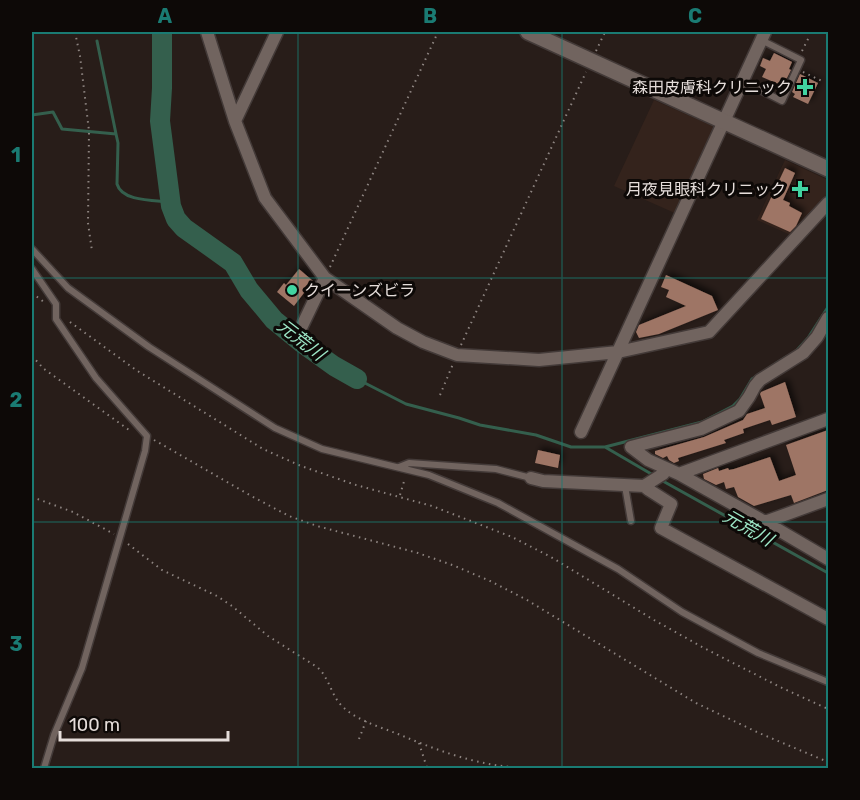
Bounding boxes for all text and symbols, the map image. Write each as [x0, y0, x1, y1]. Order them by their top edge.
text: A [158, 4, 173, 28]
text: B [423, 4, 437, 28]
text: C [688, 4, 702, 28]
place label: 森田皮膚科クリニック [632, 78, 792, 97]
marker: 森田皮膚科クリニック [796, 78, 814, 96]
text: 1 [11, 143, 21, 167]
place label: 月夜見眼科クリニック [626, 180, 786, 199]
marker: 月夜見眼科クリニック [791, 180, 809, 198]
place label: クイーンズビラ [304, 281, 415, 300]
marker: クイーンズビラ [285, 283, 299, 297]
water label: 元荒川 [273, 315, 331, 367]
text: 2 [10, 388, 23, 412]
water label: 元荒川 [719, 505, 779, 552]
text: 3 [9, 632, 23, 656]
scale bar [60, 704, 228, 742]
text: 100 m [69, 714, 120, 736]

